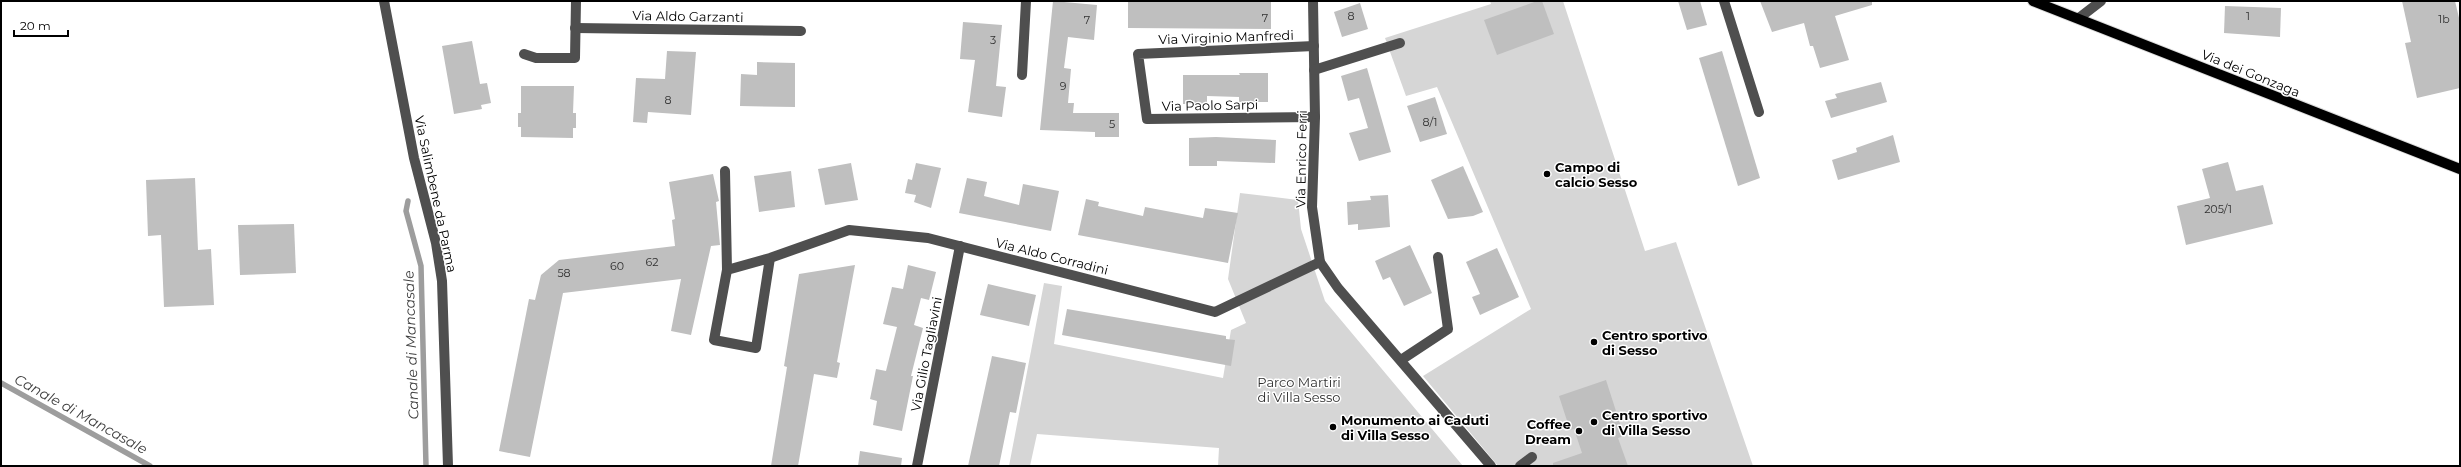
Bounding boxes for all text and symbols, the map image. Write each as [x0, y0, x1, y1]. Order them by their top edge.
street label: Via Aldo Garzanti [632, 7, 744, 25]
house number: 8 [1347, 9, 1355, 23]
house number: 1 [2246, 9, 2250, 23]
house number: 7 [1262, 11, 1268, 25]
scale bar [14, 12, 68, 38]
house number: 1b [2438, 12, 2450, 26]
house number: 7 [1084, 13, 1090, 27]
text: 20 m [20, 18, 51, 33]
street label: Via Virginio Manfredi [1158, 27, 1294, 47]
house number: 3 [990, 33, 996, 47]
street label: Via dei Gonzaga [2199, 46, 2303, 100]
house number: 9 [1060, 79, 1067, 93]
house number: 8 [664, 93, 672, 107]
street label: Via Paolo Sarpi [1162, 96, 1258, 114]
street label: Via Enrico Ferri [1292, 110, 1310, 208]
street label: Via Salimbene da Parma [412, 114, 460, 274]
house number: 8/1 [1422, 115, 1438, 129]
house number: 5 [1109, 117, 1115, 131]
place label: Campo di calcio Sesso [1555, 159, 1638, 190]
marker: Campo di calcio Sesso [1542, 169, 1552, 179]
house number: 205/1 [2204, 202, 2232, 216]
street label: Via Aldo Corradini [994, 234, 1110, 278]
house number: 62 [646, 255, 658, 269]
house number: 60 [610, 259, 624, 273]
house number: 58 [557, 266, 571, 280]
water label: Canale di Mancasale [399, 270, 423, 420]
street label: Via Gilio Tagliavini [907, 295, 945, 413]
place label: Centro sportivo di Sesso [1602, 327, 1708, 358]
marker: Centro sportivo di Sesso [1589, 337, 1599, 347]
water label: Canale di Mancasale [11, 370, 151, 458]
park label: Parco Martiri di Villa Sesso [1257, 374, 1341, 405]
place label: Centro sportivo di Villa Sesso [1602, 407, 1708, 438]
place label: Monumento ai Caduti di Villa Sesso [1341, 412, 1489, 443]
place label: Coffee Dream [1525, 416, 1571, 447]
marker: Centro sportivo di Villa Sesso [1589, 417, 1599, 427]
marker: Monumento ai Caduti di Villa Sesso [1328, 422, 1338, 432]
marker: Coffee Dream [1574, 426, 1584, 436]

